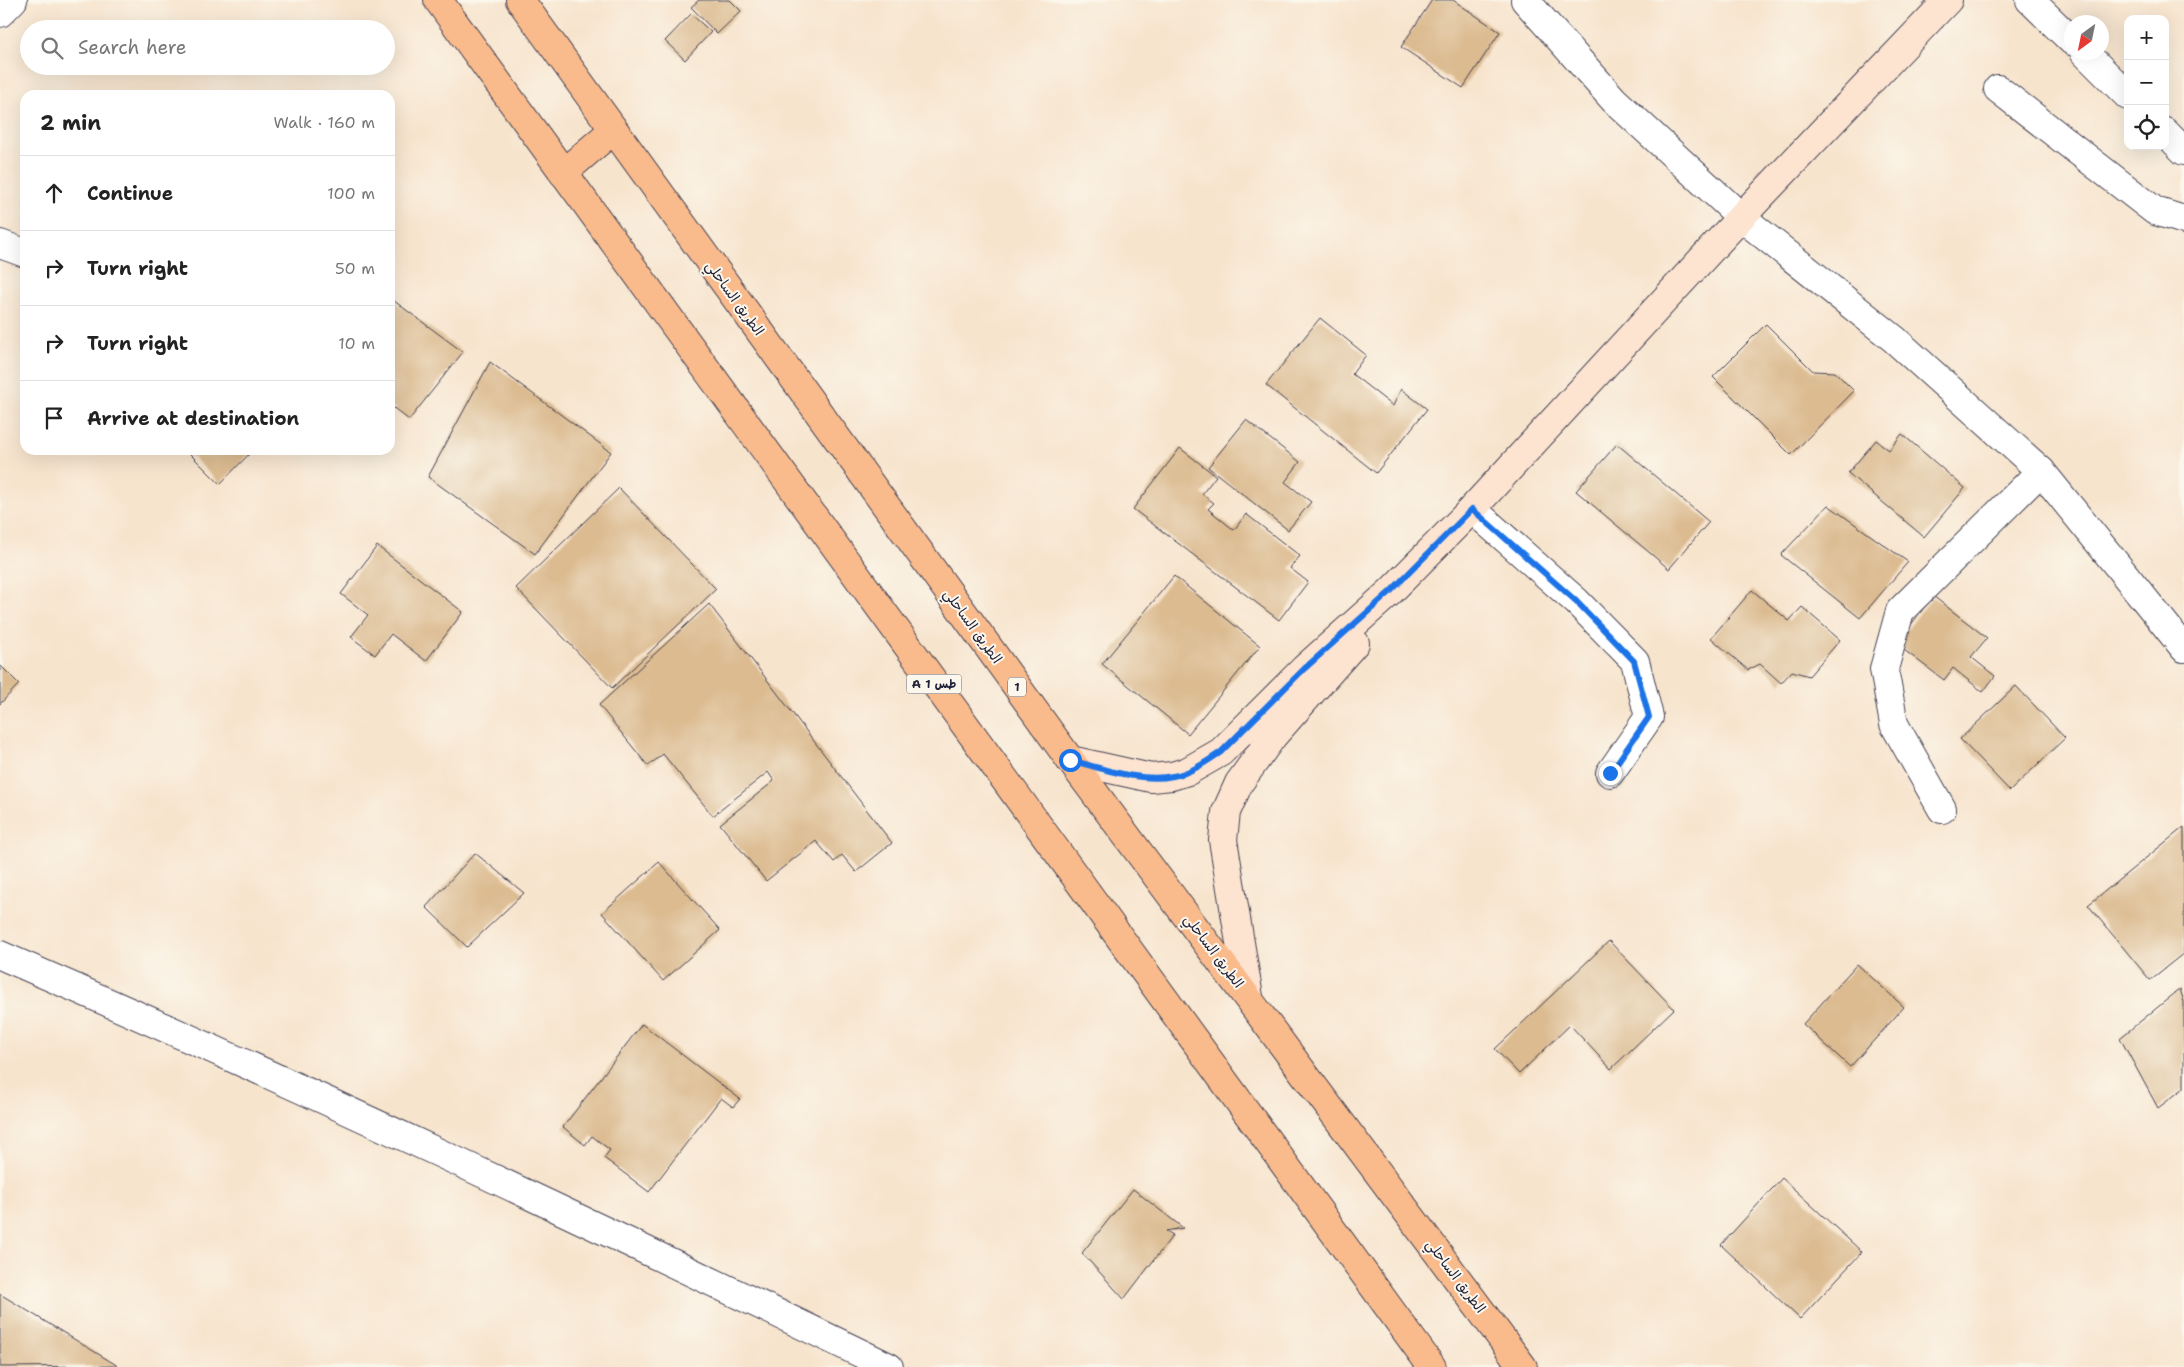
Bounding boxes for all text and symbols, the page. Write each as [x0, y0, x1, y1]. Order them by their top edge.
north arrow [2064, 15, 2109, 60]
map controls [2124, 15, 2169, 150]
button: + [2124, 15, 2169, 60]
search box [20, 20, 395, 75]
icon: search [38, 34, 66, 62]
text: Search here [78, 35, 187, 60]
button: − [2124, 60, 2169, 105]
button: locate [2124, 105, 2169, 150]
text: 2 min [40, 109, 101, 137]
text: Walk · 160 m [274, 112, 375, 133]
icon: ahead [40, 179, 68, 207]
text: Continue [87, 181, 173, 206]
text: 100 m [327, 183, 375, 204]
icon: right [40, 254, 68, 282]
text: Turn right [87, 256, 188, 281]
street label: الطريق الساحلي [699, 257, 768, 341]
text: 50 m [335, 258, 375, 279]
icon: right [40, 329, 68, 357]
text: Turn right [87, 331, 188, 356]
text: 10 m [338, 333, 375, 354]
icon: arrive [40, 404, 68, 432]
text: Arrive at destination [87, 406, 299, 431]
street label: الطريق الساحلي [937, 585, 1006, 669]
road number: A 1 طس [906, 674, 962, 694]
road number: 1 [1008, 678, 1026, 696]
route start [1059, 749, 1082, 772]
route end [1599, 762, 1622, 785]
street label: الطريق الساحلي [1177, 910, 1248, 994]
street label: الطريق الساحلي [1419, 1235, 1490, 1319]

